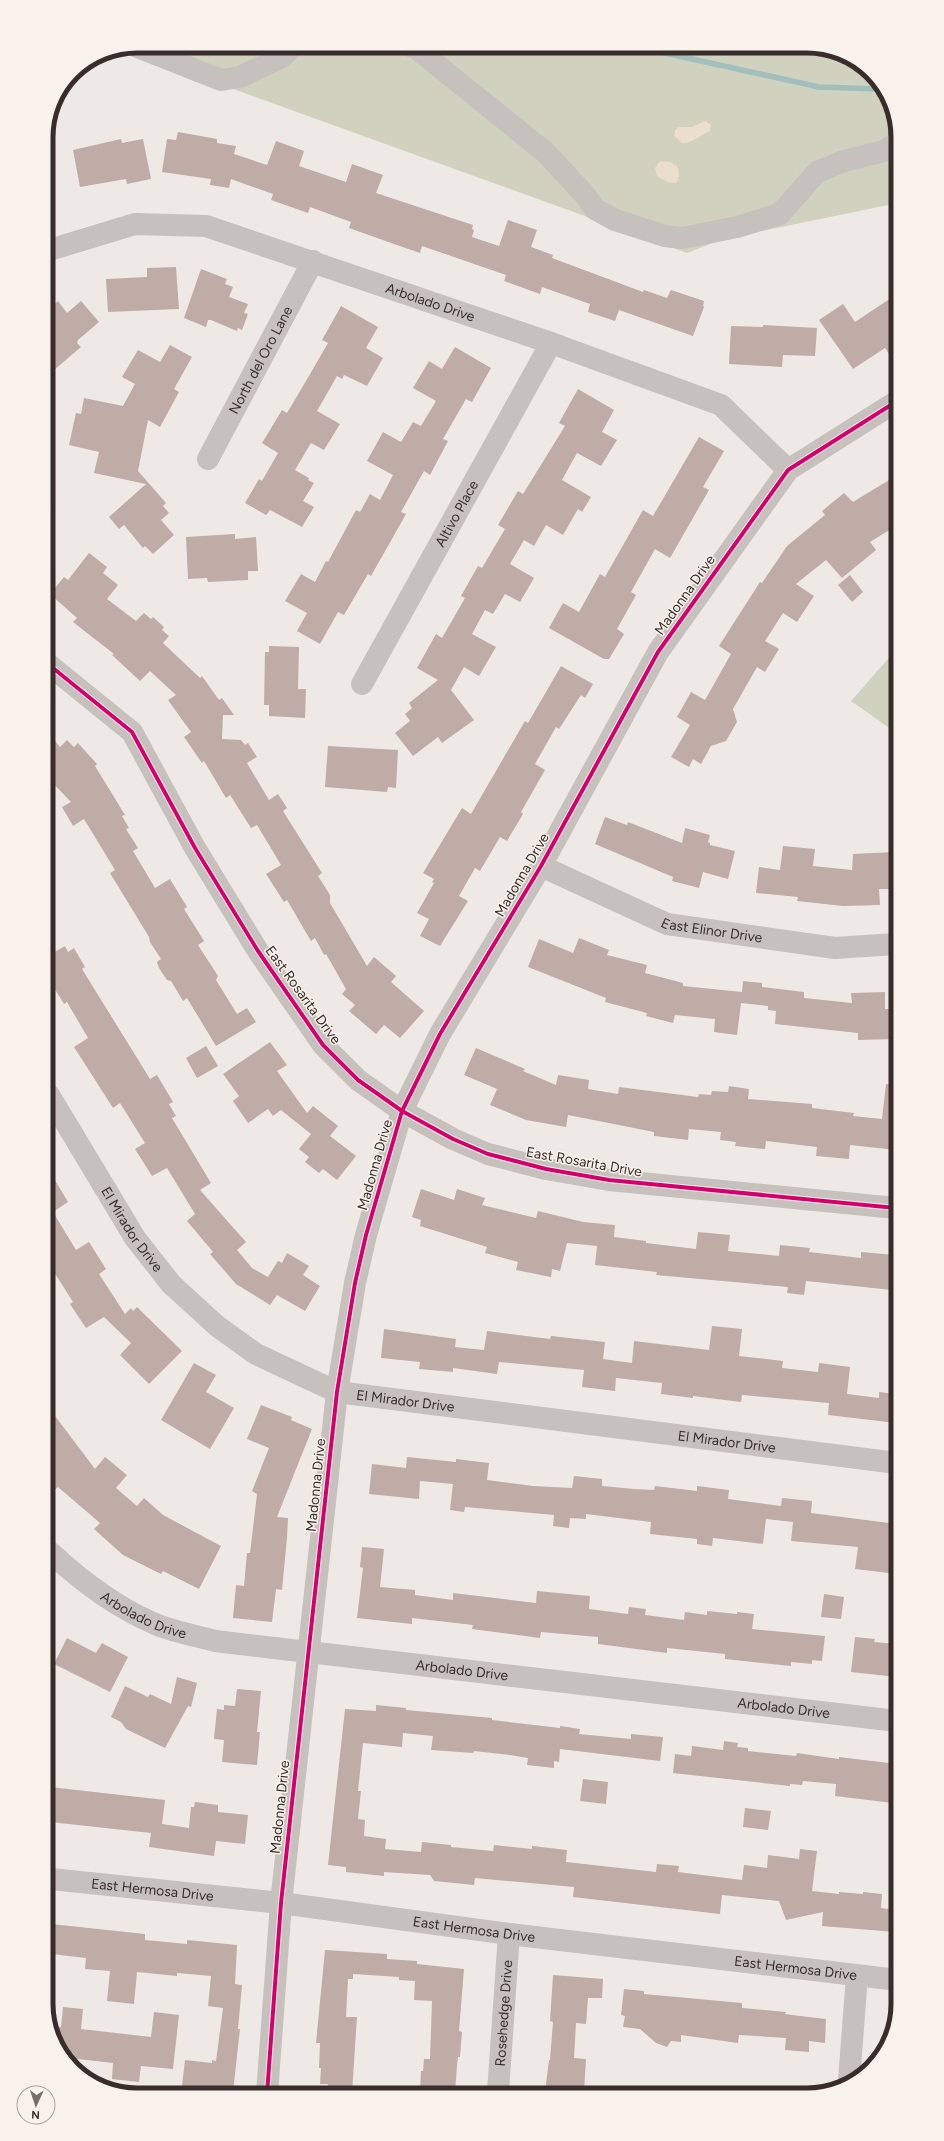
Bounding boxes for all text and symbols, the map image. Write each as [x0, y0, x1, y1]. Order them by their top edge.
street label: Arbolado Drive [384, 279, 478, 325]
street label: North del Oro Lane [225, 303, 296, 417]
street label: Altivo Place [431, 477, 482, 550]
street label: Madonna Drive [651, 551, 719, 638]
street label: Madonna Drive [491, 830, 553, 920]
street label: East Elinor Drive [658, 914, 764, 946]
street label: East Rosarita Drive [262, 942, 345, 1048]
street label: Madonna Drive [354, 1117, 396, 1212]
street label: East Rosarita Drive [525, 1143, 644, 1181]
street label: El Mirador Drive [98, 1184, 167, 1275]
street label: El Mirador Drive [355, 1386, 456, 1415]
street label: El Mirador Drive [677, 1427, 777, 1456]
street label: Madonna Drive [303, 1437, 329, 1533]
street label: Arbolado Drive [98, 1588, 188, 1642]
street label: Arbolado Drive [415, 1656, 510, 1684]
street label: Arbolado Drive [737, 1694, 831, 1722]
street label: Madonna Drive [267, 1759, 293, 1855]
street label: East Hermosa Drive [90, 1875, 215, 1904]
street label: East Hermosa Drive [412, 1913, 536, 1946]
street label: East Hermosa Drive [733, 1952, 858, 1984]
street label: Rosehedge Drive [491, 1959, 516, 2067]
north arrow [16, 2085, 56, 2125]
text: N [31, 2108, 40, 2121]

